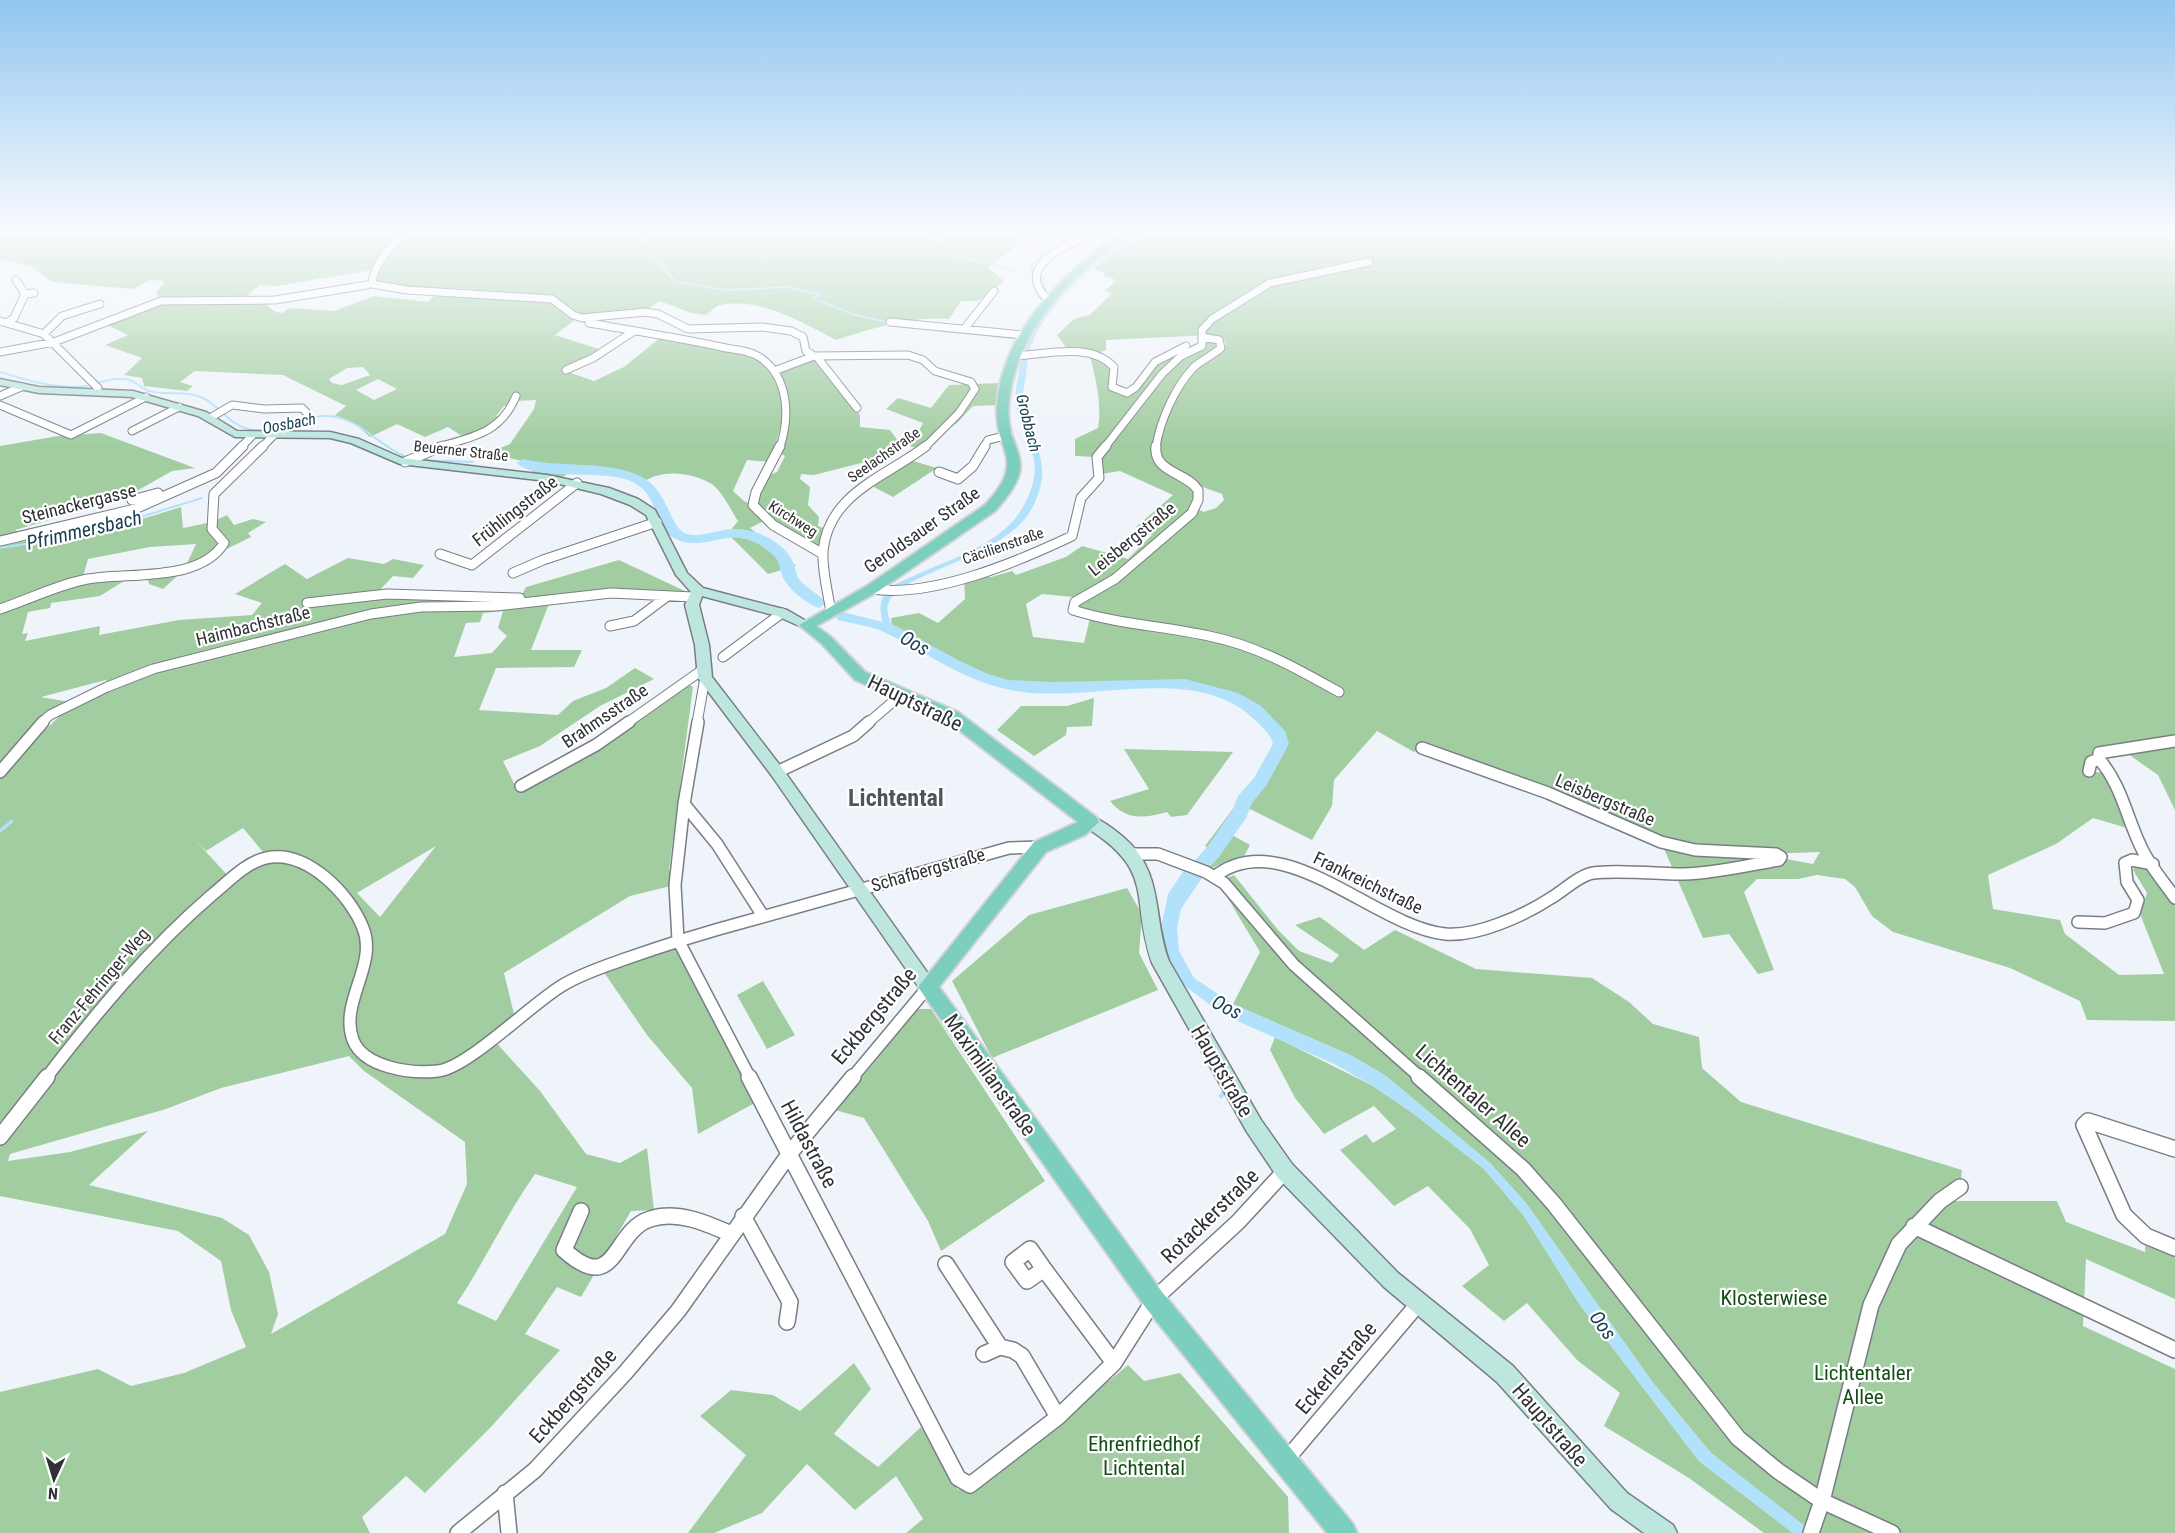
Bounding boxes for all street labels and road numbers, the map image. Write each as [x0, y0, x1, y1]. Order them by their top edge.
street label: Seelachstraße [844, 423, 924, 487]
street label: Beuerner Straße [413, 437, 509, 465]
street label: Frühlingstraße [468, 471, 561, 550]
street label: Steinackergasse [20, 479, 138, 528]
street label: Geroldsauer Straße [860, 482, 984, 577]
street label: Kirchweg [765, 497, 821, 541]
street label: Leisbergstraße [1084, 497, 1179, 580]
street label: Cäcilienstraße [960, 524, 1046, 568]
street label: Haimbachstraße [194, 601, 312, 650]
street label: Hauptstraße [864, 670, 966, 736]
street label: Brahmsstraße [558, 679, 652, 752]
street label: Leisbergstraße [1552, 769, 1658, 830]
street label: Schafbergstraße [869, 843, 987, 896]
street label: Frankreichstraße [1310, 847, 1426, 918]
street label: Franz-Fehringer-Weg [44, 923, 153, 1048]
street label: Eckbergstraße [827, 963, 921, 1069]
street label: Maximilianstraße [939, 1010, 1041, 1141]
street label: Hauptstraße [1186, 1021, 1258, 1121]
street label: Lichtentaler Allee [1411, 1040, 1536, 1153]
street label: Hildastraße [776, 1096, 842, 1192]
street label: Rotackerstraße [1156, 1164, 1264, 1268]
street label: Eckerlestraße [1291, 1317, 1382, 1419]
street label: Eckbergstraße [524, 1344, 622, 1448]
street label: Hauptstraße [1507, 1378, 1593, 1472]

